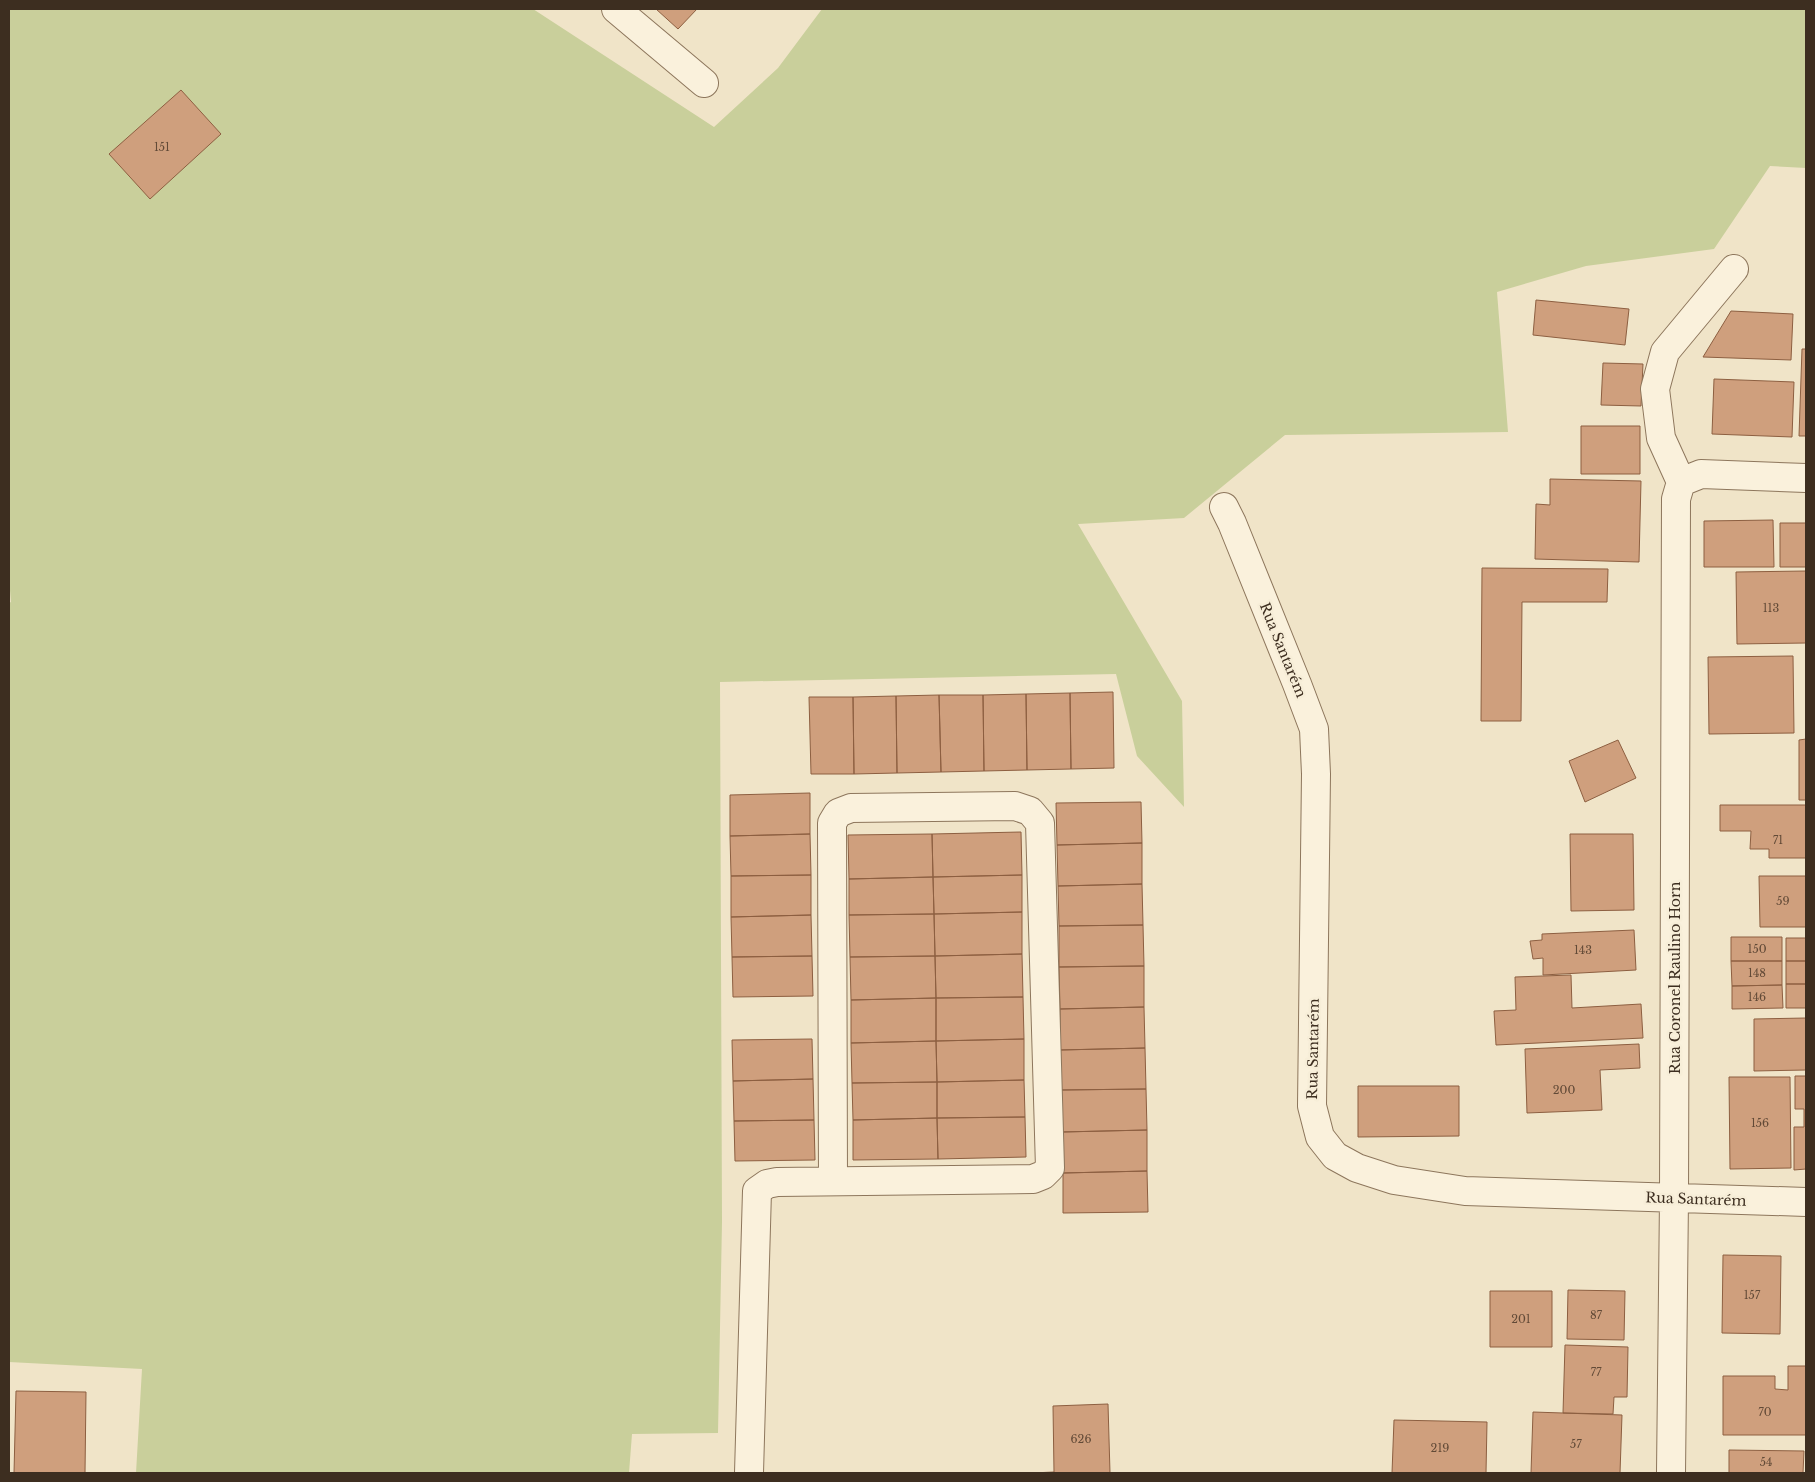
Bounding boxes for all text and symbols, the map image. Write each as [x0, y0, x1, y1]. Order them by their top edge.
house number: 151 [154, 140, 170, 154]
street label: Rua Santarém [1256, 600, 1310, 700]
house number: 113 [1763, 601, 1780, 615]
house number: 71 [1773, 833, 1783, 847]
street label: Rua Coronel Raulino Horn [1666, 881, 1684, 1074]
house number: 59 [1776, 894, 1790, 908]
house number: 150 [1747, 942, 1767, 956]
house number: 143 [1574, 943, 1592, 957]
house number: 148 [1748, 966, 1766, 980]
house number: 146 [1748, 990, 1766, 1004]
street label: Rua Santarém [1303, 998, 1323, 1100]
house number: 200 [1553, 1083, 1575, 1097]
house number: 156 [1751, 1116, 1769, 1130]
street label: Rua Santarém [1645, 1188, 1747, 1210]
house number: 157 [1744, 1288, 1761, 1302]
house number: 87 [1590, 1308, 1603, 1322]
house number: 201 [1511, 1312, 1531, 1326]
house number: 77 [1590, 1365, 1602, 1379]
house number: 70 [1758, 1405, 1772, 1419]
house number: 626 [1071, 1432, 1091, 1446]
house number: 57 [1570, 1437, 1582, 1451]
house number: 219 [1431, 1441, 1449, 1455]
house number: 54 [1760, 1455, 1772, 1469]

